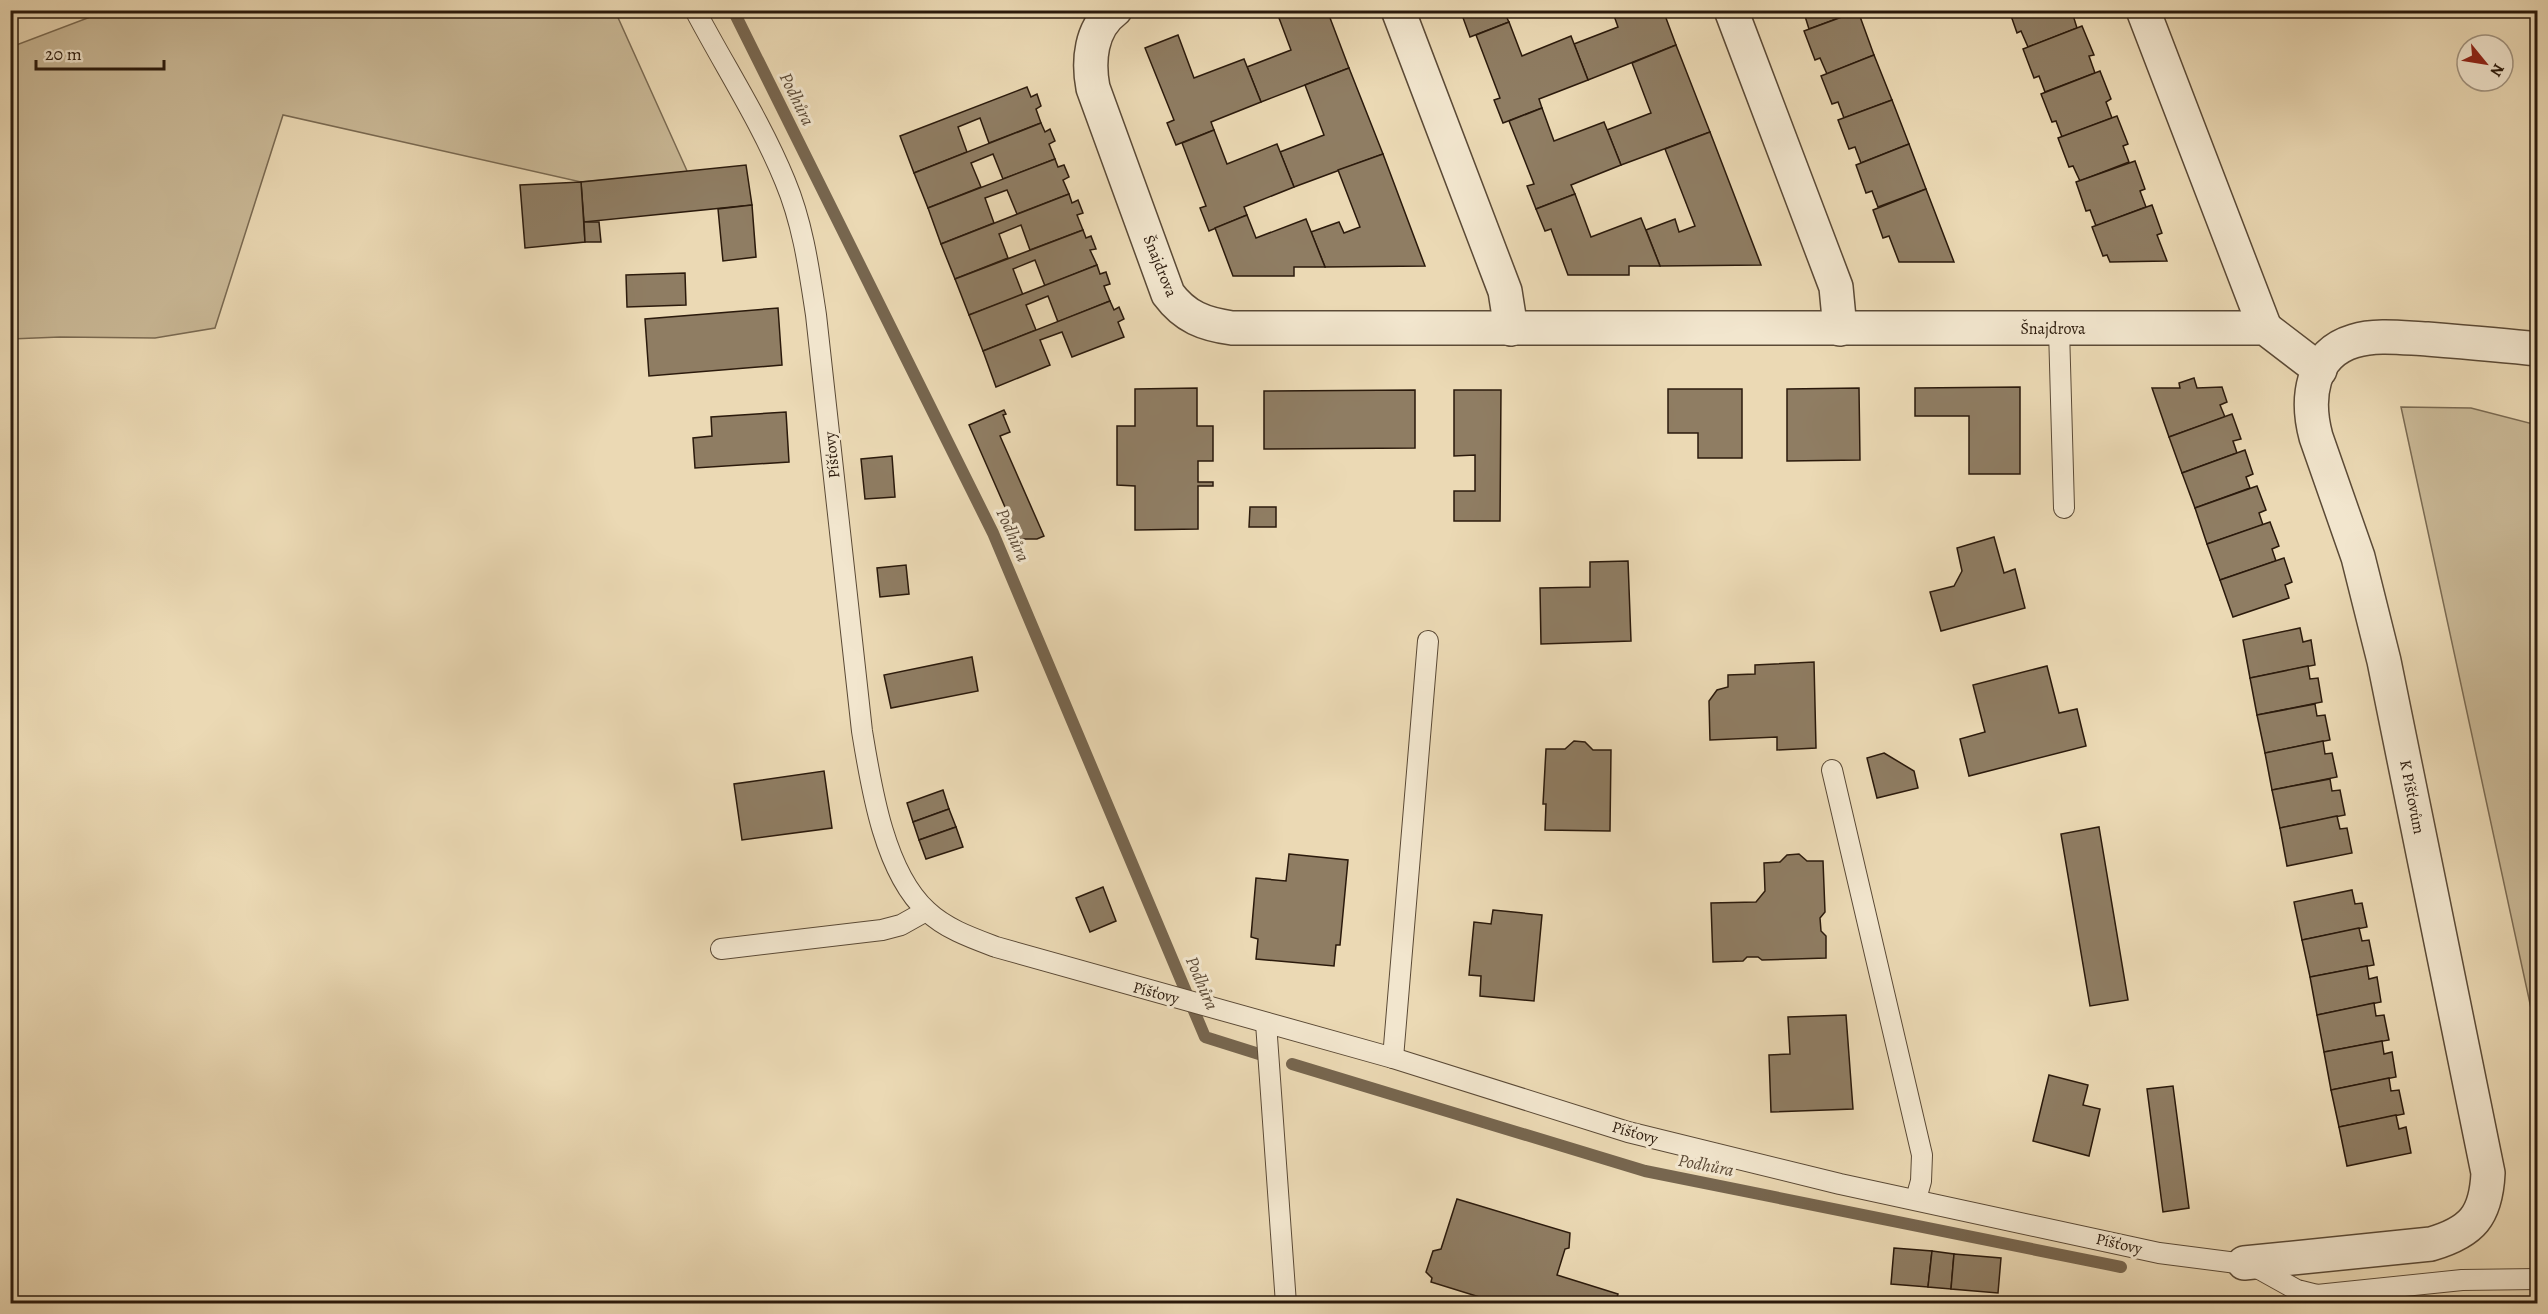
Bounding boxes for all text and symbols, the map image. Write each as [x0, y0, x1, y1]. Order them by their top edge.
scale bar [36, 33, 164, 71]
north arrow [2455, 33, 2515, 93]
text: 20 m [45, 42, 82, 66]
text: N [2485, 59, 2510, 81]
water label: Podhůra [774, 68, 820, 130]
street label: Šnajdrova [1138, 232, 1183, 301]
street label: Šnajdrova [2020, 318, 2086, 340]
street label: Píšťovy [819, 430, 845, 480]
water label: Podhůra [991, 504, 1035, 566]
street label: K Píšťovům [2394, 758, 2430, 836]
water label: Podhůra [1180, 952, 1224, 1014]
street label: Píšťovy [1130, 976, 1182, 1010]
street label: Píšťovy [1609, 1116, 1661, 1150]
water label: Podhůra [1676, 1148, 1736, 1182]
street label: Píšťovy [2094, 1228, 2145, 1260]

